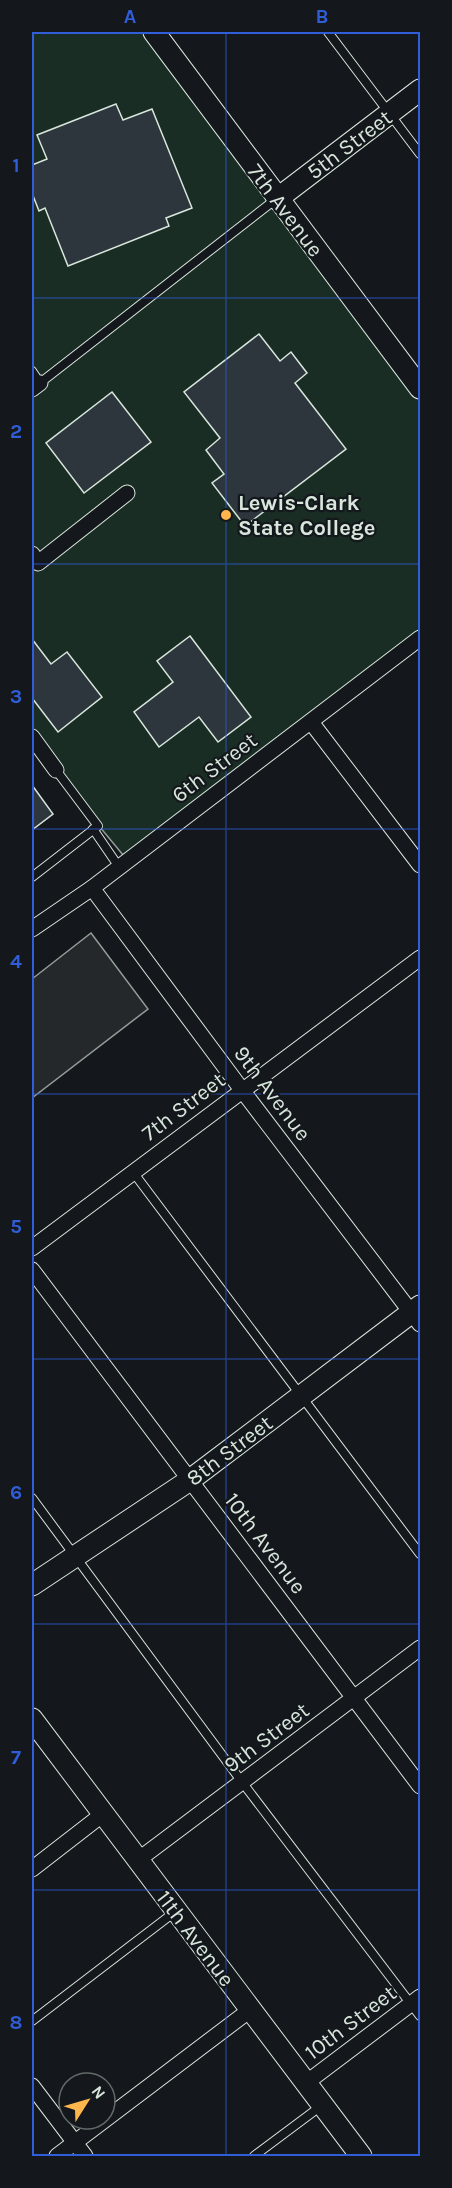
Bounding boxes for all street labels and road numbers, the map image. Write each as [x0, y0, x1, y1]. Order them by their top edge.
street label: 5th Street [302, 104, 397, 185]
street label: 7th Avenue [242, 159, 329, 262]
street label: 6th Street [167, 727, 262, 808]
street label: 9th Avenue [228, 1041, 316, 1146]
street label: 7th Street [137, 1067, 230, 1147]
street label: 8th Street [182, 1410, 278, 1491]
street label: 10th Avenue [219, 1488, 312, 1599]
street label: 9th Street [219, 1697, 314, 1778]
street label: 11th Avenue [151, 1885, 240, 1992]
street label: 10th Street [300, 1980, 401, 2066]

